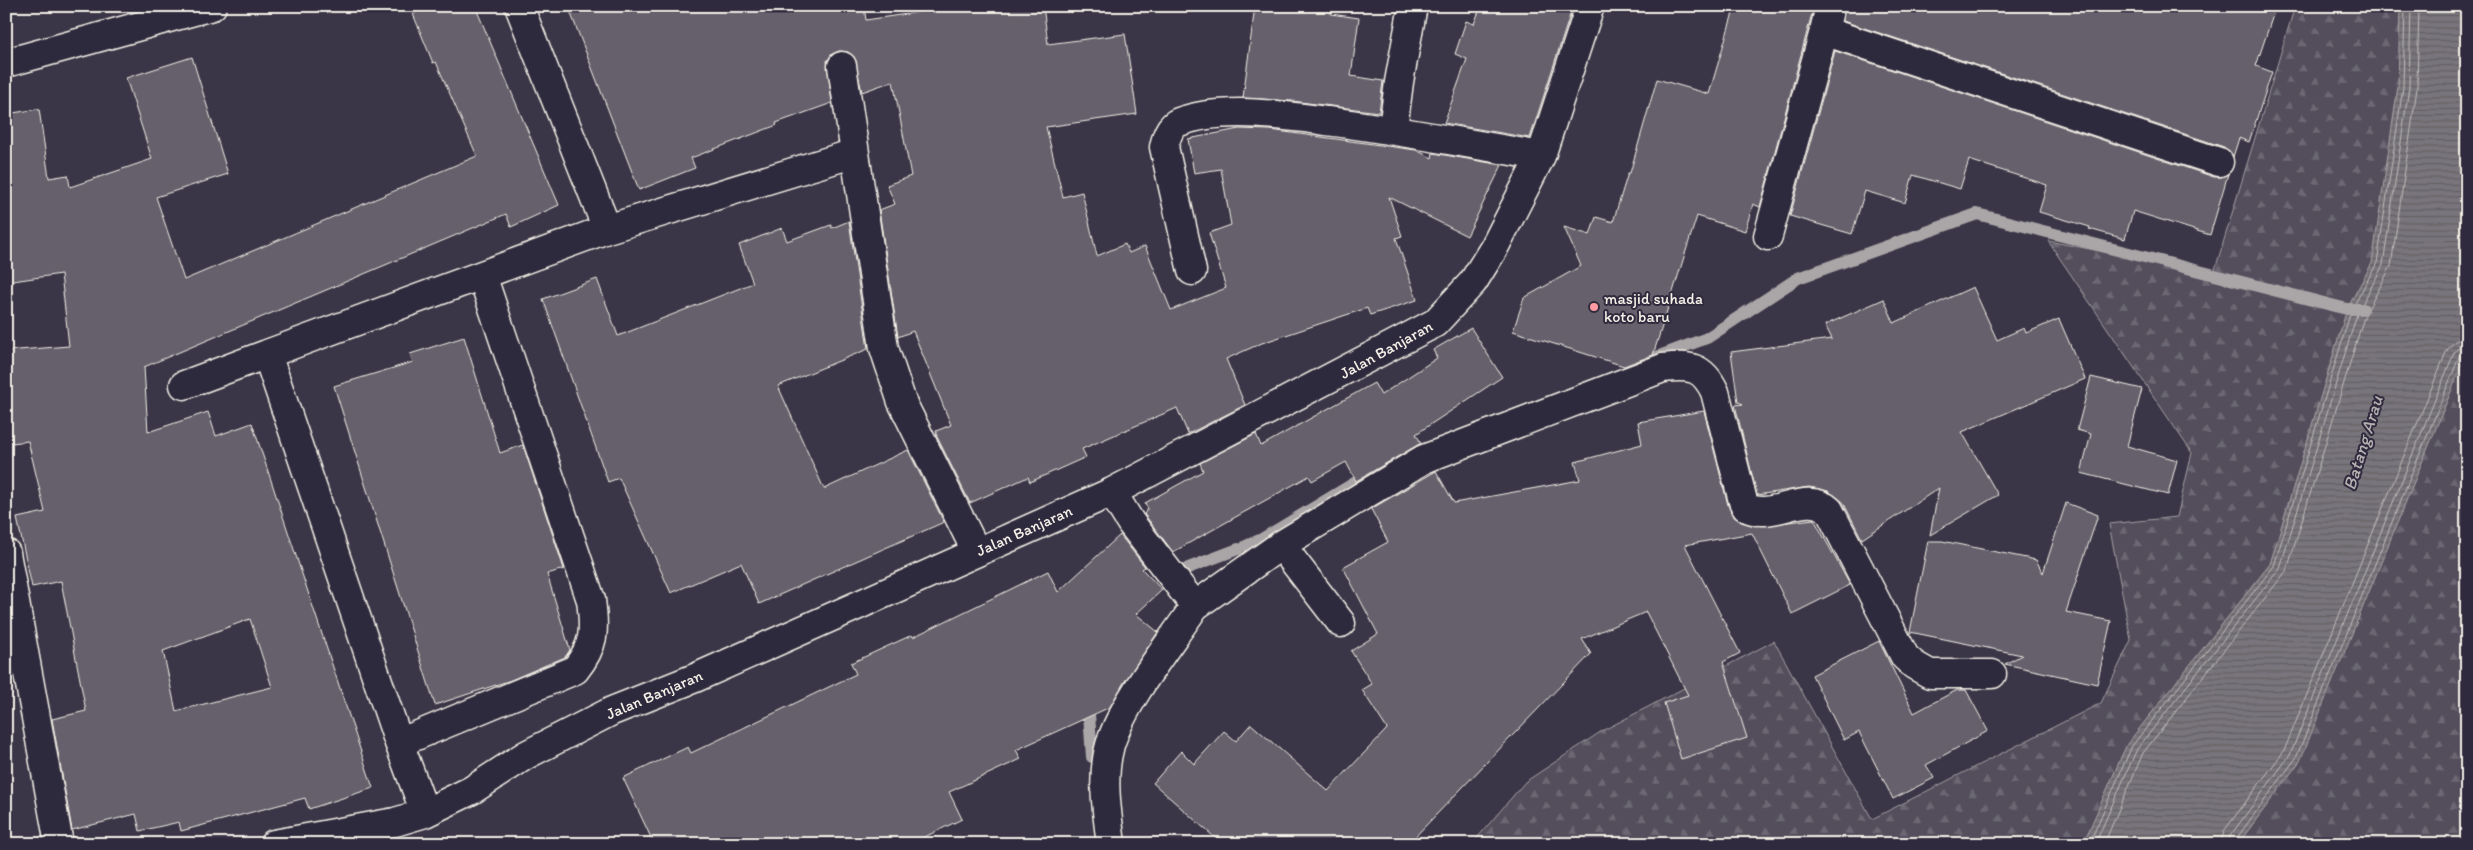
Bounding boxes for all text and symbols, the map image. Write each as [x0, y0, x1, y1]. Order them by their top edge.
place label: masjid suhada koto baru [1604, 289, 1703, 326]
marker: masjid suhada koto baru [1588, 301, 1600, 313]
street label: Jalan Banjaran [1337, 316, 1436, 383]
water label: Batang Arau [2338, 392, 2388, 493]
street label: Jalan Banjaran [973, 501, 1075, 560]
street label: Jalan Banjaran [603, 666, 705, 723]

